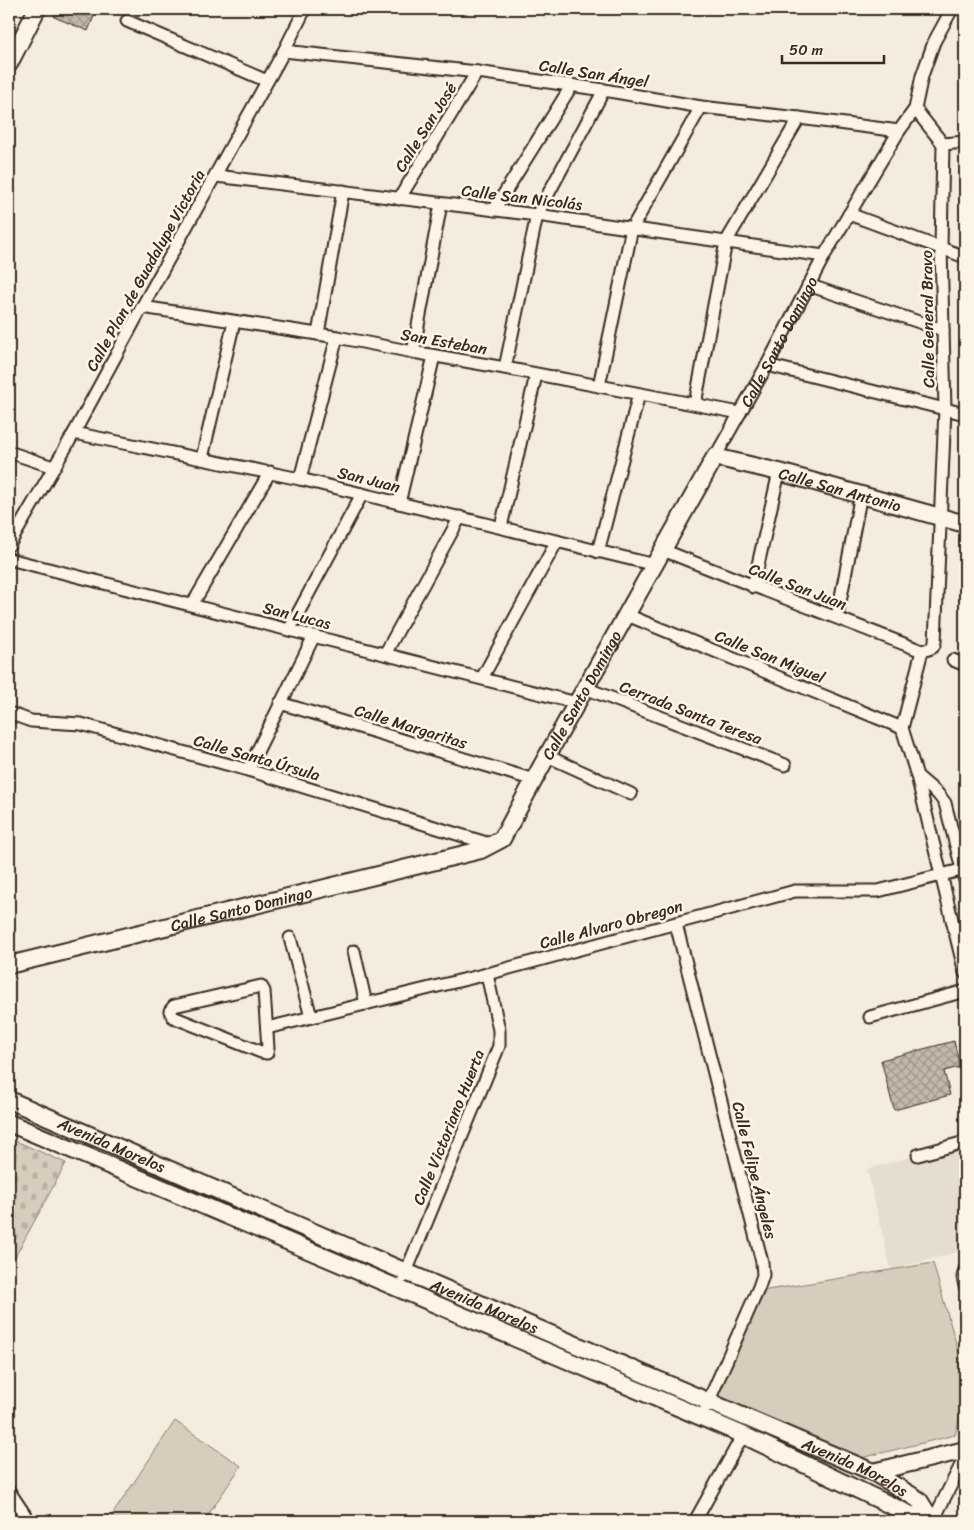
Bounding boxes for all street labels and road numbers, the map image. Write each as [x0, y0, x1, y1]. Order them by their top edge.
street label: Calle San Ángel [537, 51, 651, 97]
street label: Calle San José [386, 76, 465, 178]
street label: Calle Plan de Guadalupe Victoria [78, 164, 213, 377]
street label: Calle San Nicolás [460, 176, 584, 219]
street label: Calle General Bravo [912, 250, 943, 388]
street label: Calle Santo Domingo [732, 271, 826, 413]
street label: San Esteban [398, 320, 490, 363]
street label: San Juan [335, 458, 404, 501]
street label: Calle San Antonio [775, 459, 904, 520]
street label: Calle San Juan [744, 554, 852, 619]
street label: San Lucas [260, 593, 334, 638]
street label: Calle San Miguel [710, 621, 830, 692]
street label: Calle Santo Domingo [534, 625, 630, 765]
street label: Cerrada Santa Teresa [615, 672, 767, 753]
street label: Calle Margaritas [351, 696, 472, 758]
street label: Calle Santa Úrsula [190, 726, 324, 789]
street label: Calle Santo Domingo [167, 878, 315, 940]
street label: Calle Alvaro Obregon [536, 891, 686, 958]
street label: Calle Victoriano Huerta [404, 1045, 493, 1209]
street label: Calle Felipe Ángeles [723, 1098, 786, 1243]
street label: Avenida Morelos [52, 1108, 170, 1181]
street label: Avenida Morelos [425, 1270, 543, 1342]
street label: Avenida Morelos [796, 1429, 914, 1505]

